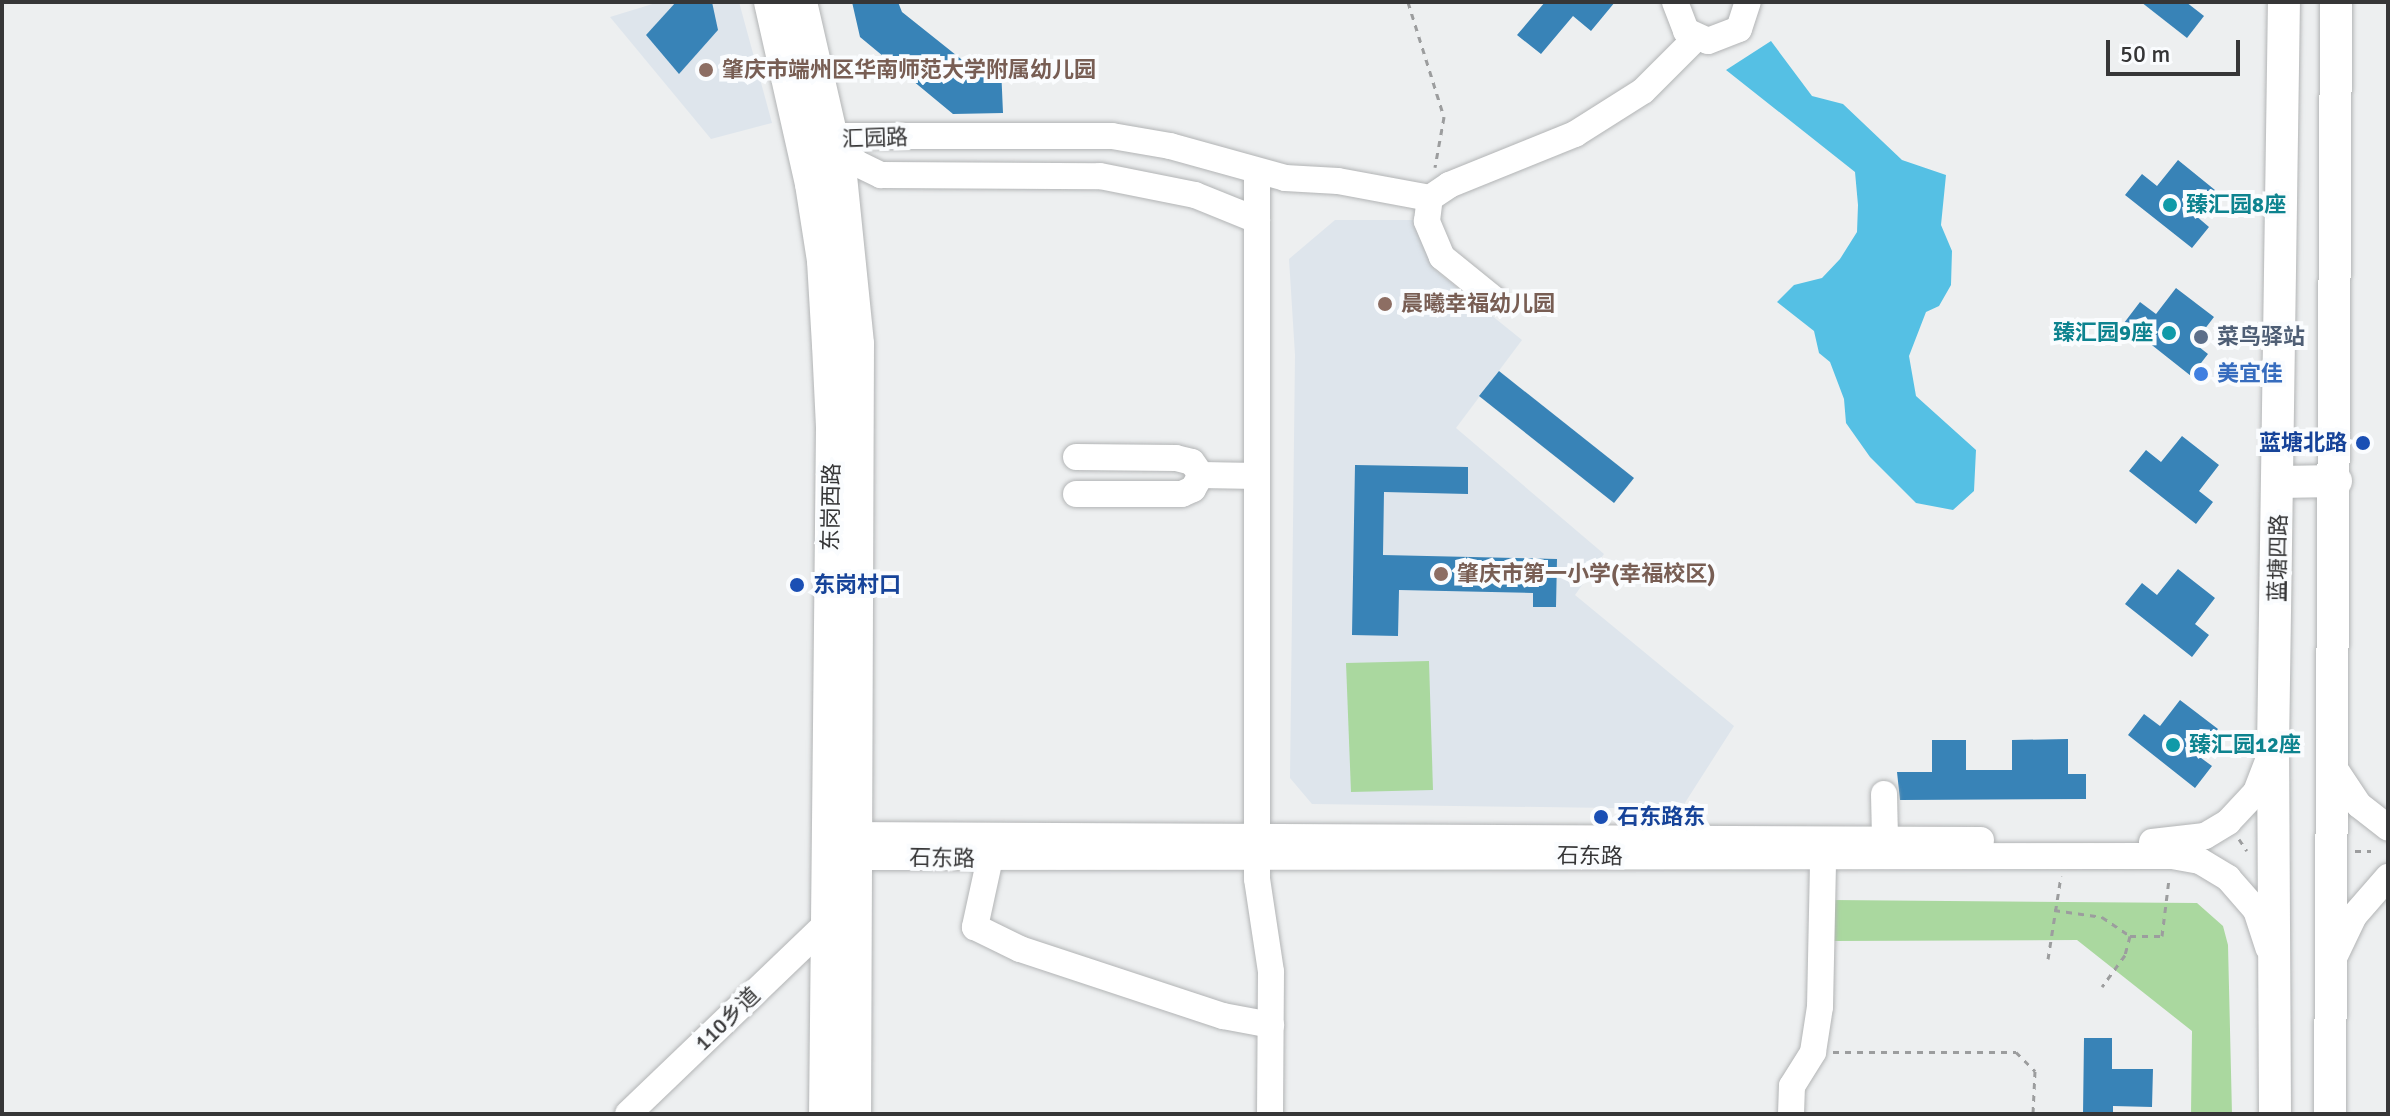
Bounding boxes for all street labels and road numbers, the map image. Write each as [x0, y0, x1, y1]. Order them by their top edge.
street label: 汇园路 [842, 124, 908, 152]
street label: 东岗西路 [817, 463, 845, 551]
street label: 蓝塘四路 [2264, 514, 2292, 602]
street label: 石东路 [1557, 842, 1623, 870]
street label: 石东路 [909, 844, 975, 872]
street label: 110乡道 [689, 982, 765, 1056]

